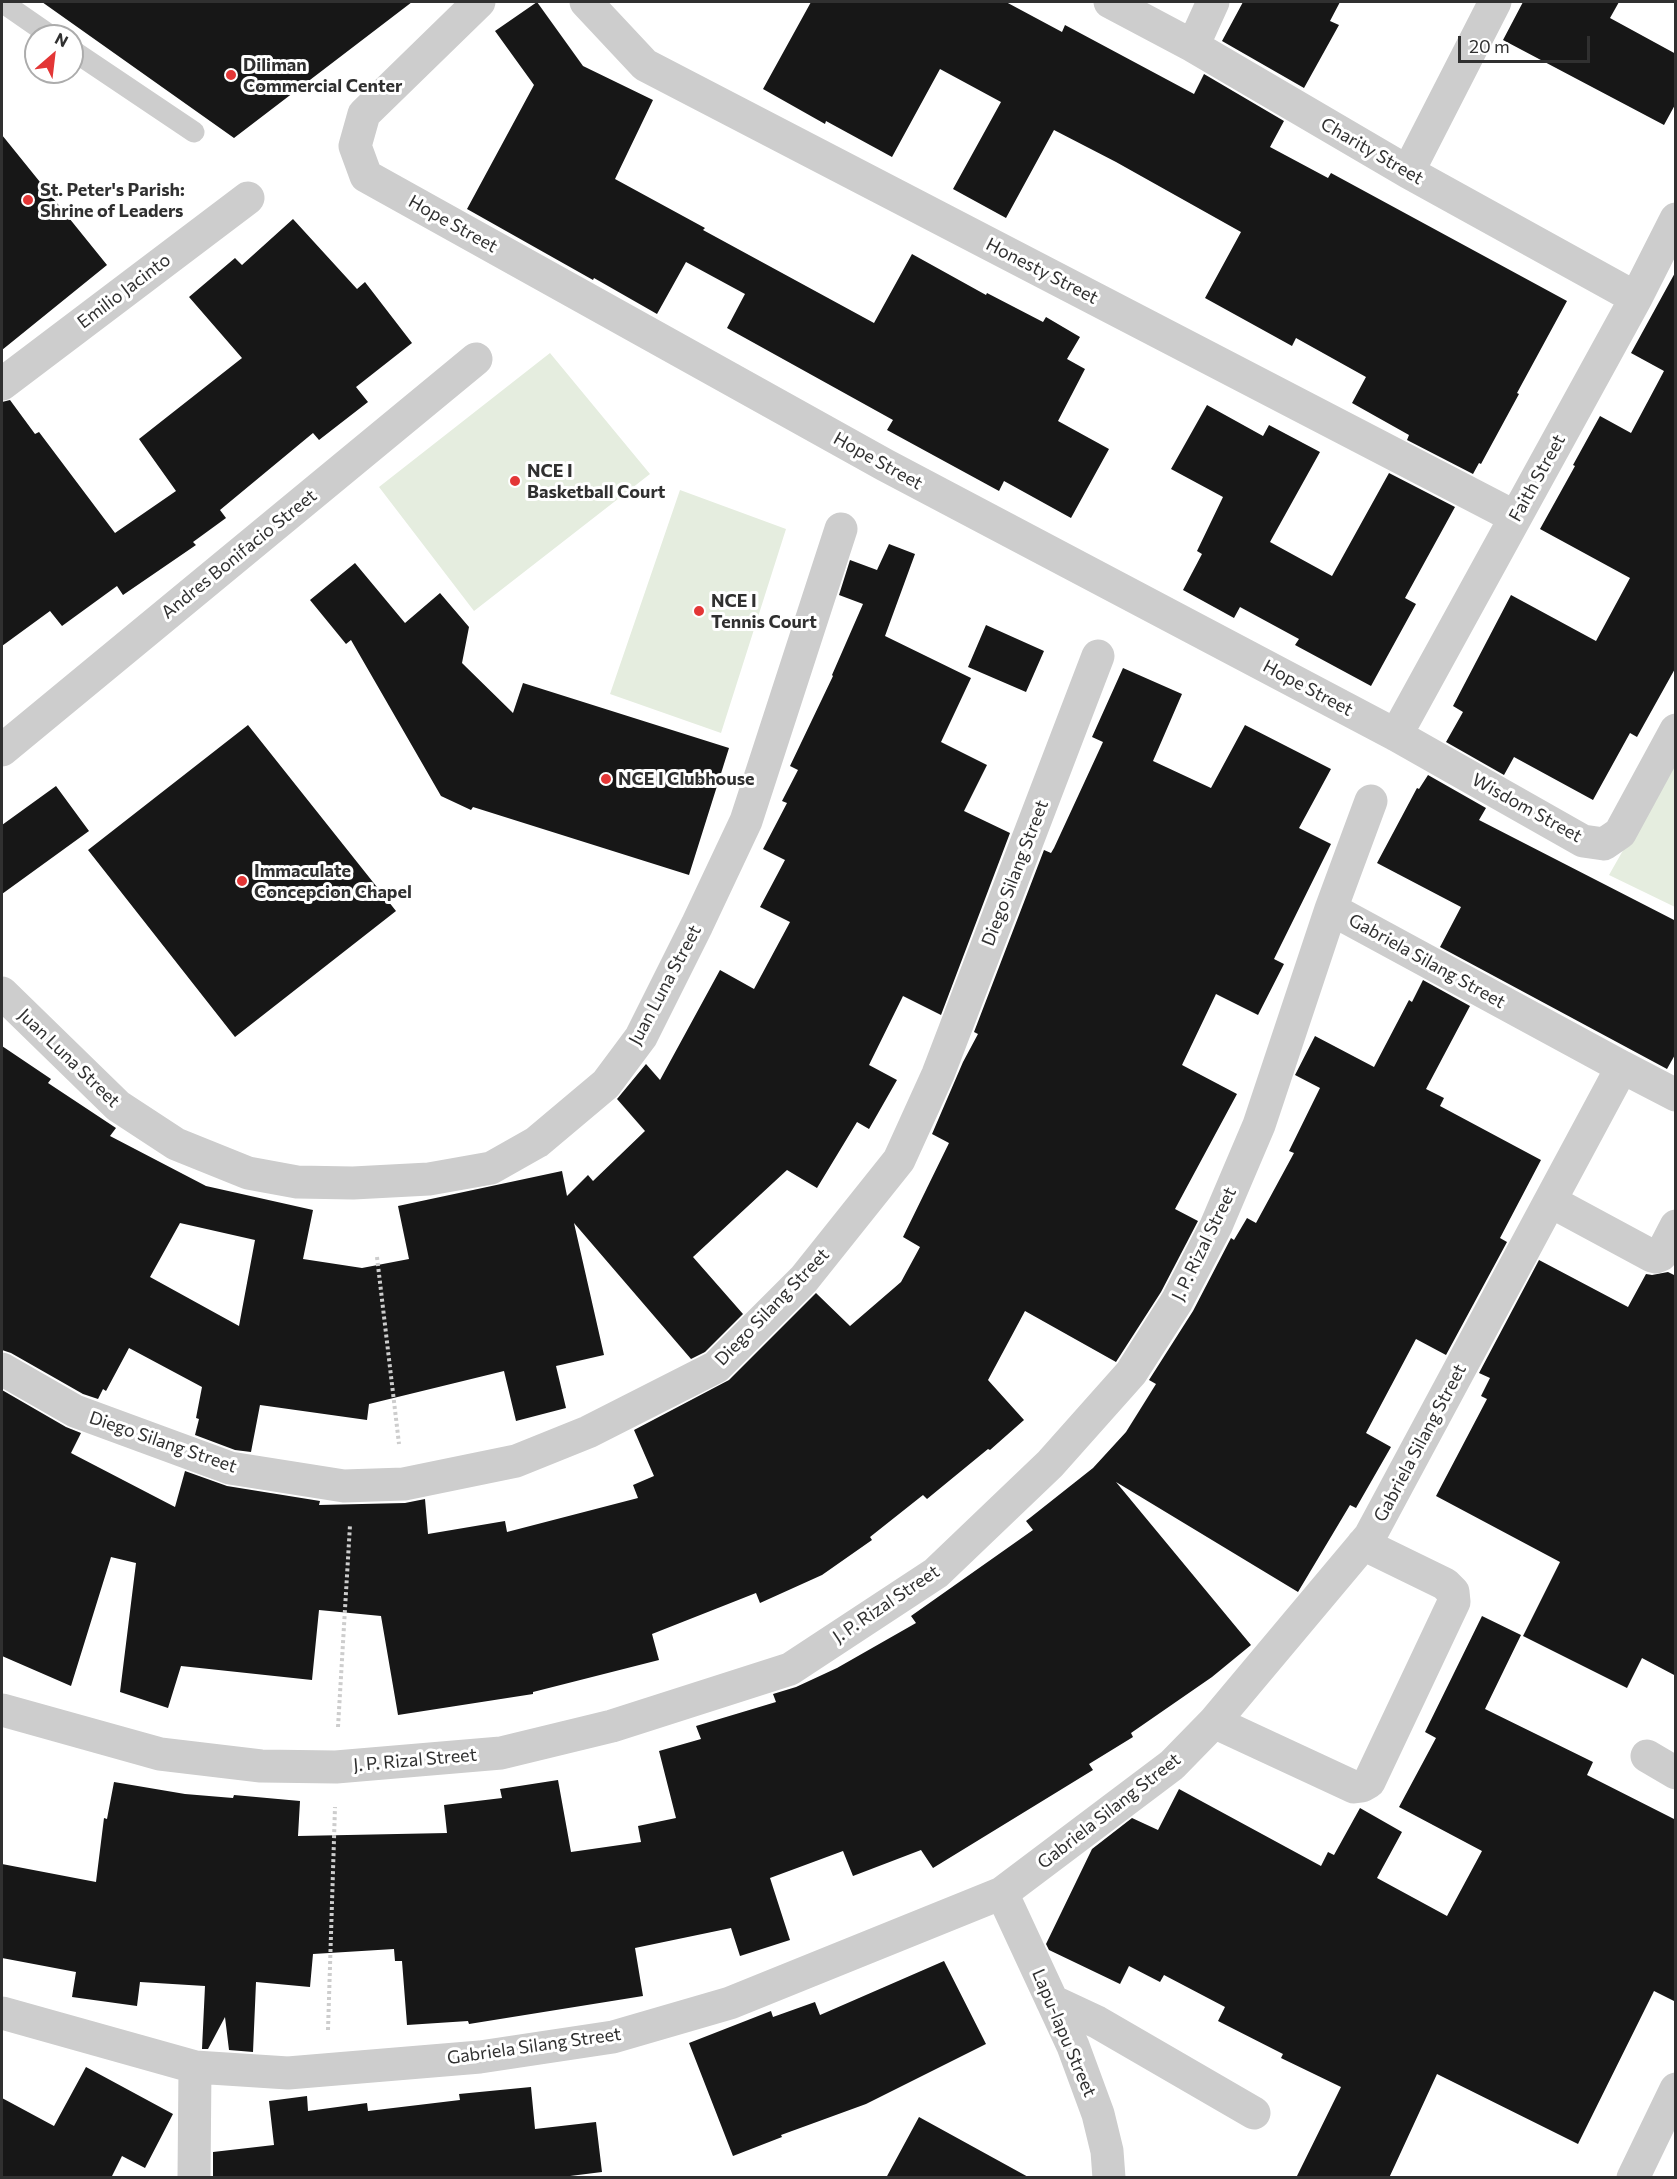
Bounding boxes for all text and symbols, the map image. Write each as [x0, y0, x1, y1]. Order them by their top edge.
north arrow [24, 24, 84, 84]
scale bar [1461, 24, 1593, 62]
text: N [52, 28, 72, 51]
text: 20 m [1469, 35, 1510, 57]
place label: Diliman Commercial Center [243, 54, 402, 97]
marker: Diliman Commercial Center [224, 68, 238, 82]
street label: Charity Street [1317, 113, 1427, 189]
place label: St. Peter's Parish: Shrine of Leaders [40, 179, 185, 222]
street label: Hope Street [405, 191, 501, 257]
marker: St. Peter's Parish: Shrine of Leaders [21, 193, 35, 207]
street label: Honesty Street [982, 233, 1102, 309]
street label: Emilio Jacinto [73, 249, 175, 333]
street label: Hope Street [830, 428, 926, 494]
street label: Faith Street [1504, 431, 1570, 525]
place label: NCE I Basketball Court [527, 460, 665, 502]
marker: NCE I Basketball Court [508, 474, 522, 488]
street label: Andres Bonifacio Street [157, 485, 321, 623]
place label: NCE I Tennis Court [711, 590, 817, 632]
marker: NCE I Tennis Court [692, 604, 706, 618]
street label: Hope Street [1259, 655, 1357, 721]
place label: NCE I Clubhouse [618, 768, 755, 790]
street label: Wisdom Street [1468, 769, 1586, 847]
marker: NCE I Clubhouse [599, 772, 613, 786]
street label: Diego Silang Street [977, 797, 1053, 949]
place label: Immaculate Concepcion Chapel [254, 860, 412, 902]
marker: Immaculate Concepcion Chapel [235, 874, 249, 888]
street label: Gabriela Silang Street [1345, 909, 1509, 1013]
street label: Juan Luna Street [624, 921, 706, 1049]
street label: Juan Luna Street [14, 1004, 124, 1112]
street label: J. P. Rizal Street [1167, 1184, 1241, 1304]
street label: Diego Silang Street [710, 1244, 834, 1370]
street label: Gabriela Silang Street [1369, 1360, 1471, 1526]
street label: Diego Silang Street [86, 1407, 240, 1477]
street label: J. P. Rizal Street [829, 1560, 943, 1648]
street label: J. P. Rizal Street [352, 1744, 478, 1776]
street label: Gabriela Silang Street [1033, 1748, 1185, 1874]
street label: Lapu-lapu Street [1027, 1966, 1101, 2100]
street label: Gabriela Silang Street [446, 2023, 622, 2069]

